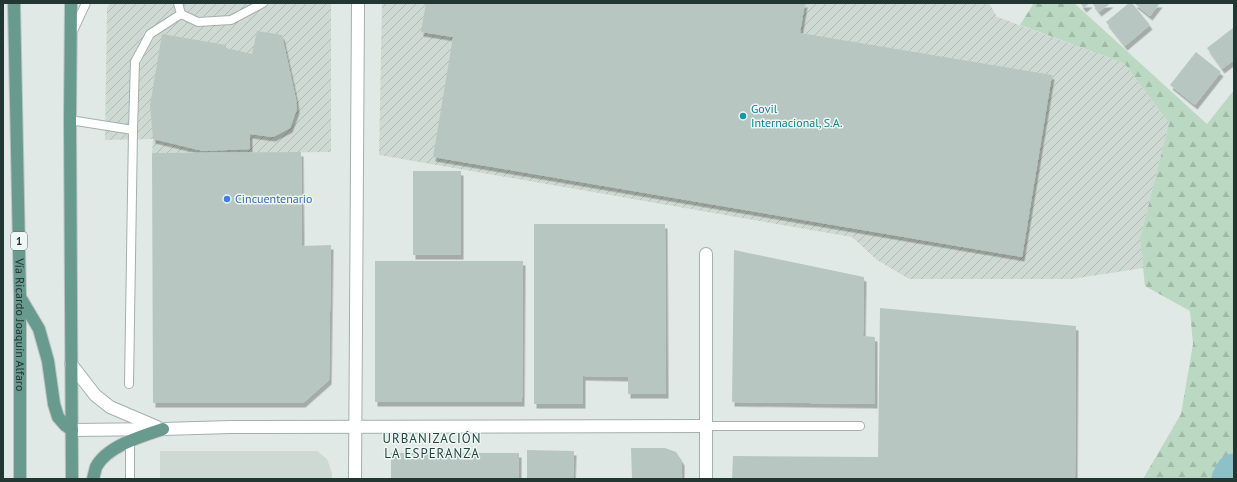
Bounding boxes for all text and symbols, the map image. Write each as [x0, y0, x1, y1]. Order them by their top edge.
place label: Govil Internacional, S.A. [751, 101, 843, 130]
marker: Govil Internacional, S.A. [738, 111, 748, 121]
place label: Cincuentenario [235, 191, 312, 206]
marker: Cincuentenario [222, 194, 232, 204]
road number: 1 [11, 232, 27, 250]
street label: Vía Ricardo Joaquín Alfaro [12, 257, 28, 391]
district label: URBANIZACIÓN LA ESPERANZA [383, 430, 481, 462]

